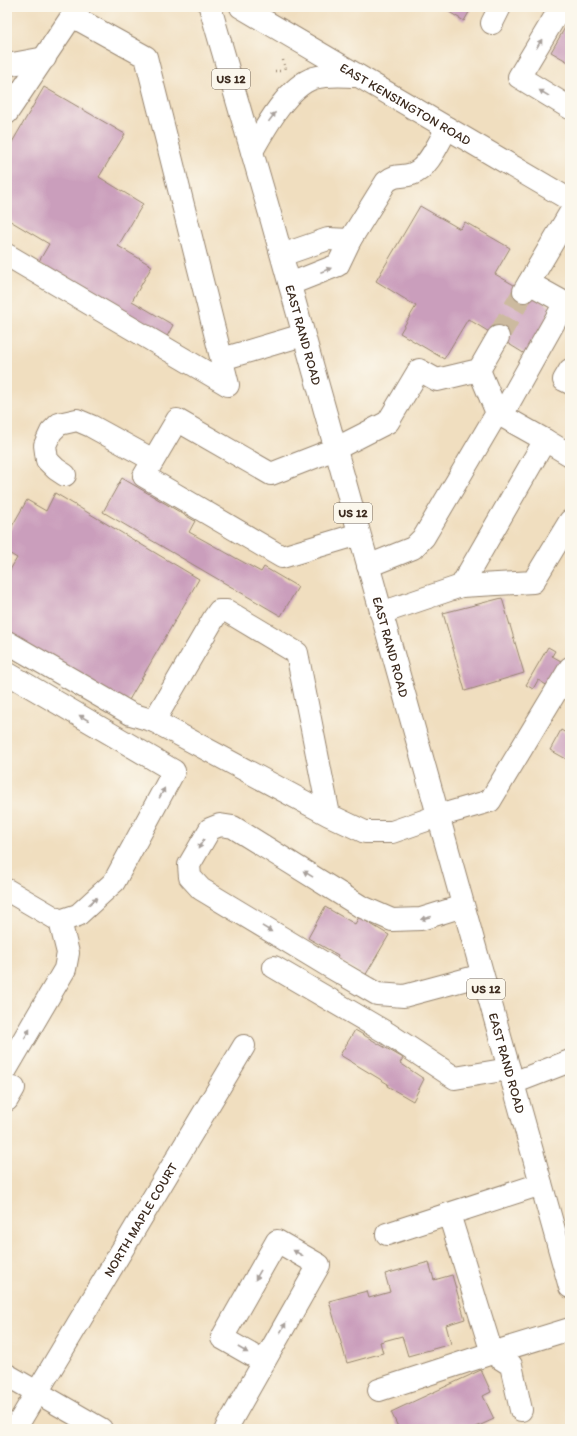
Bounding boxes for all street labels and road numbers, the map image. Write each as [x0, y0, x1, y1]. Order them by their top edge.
street label: EAST KENSINGTON ROAD [337, 59, 474, 148]
road number: US 12 [212, 69, 250, 89]
street label: EAST RAND ROAD [283, 283, 325, 387]
road number: US 12 [334, 503, 372, 523]
street label: EAST RAND ROAD [370, 595, 412, 699]
road number: US 12 [467, 979, 505, 999]
street label: EAST RAND ROAD [486, 1011, 529, 1115]
street label: NORTH MAPLE COURT [100, 1159, 180, 1279]

